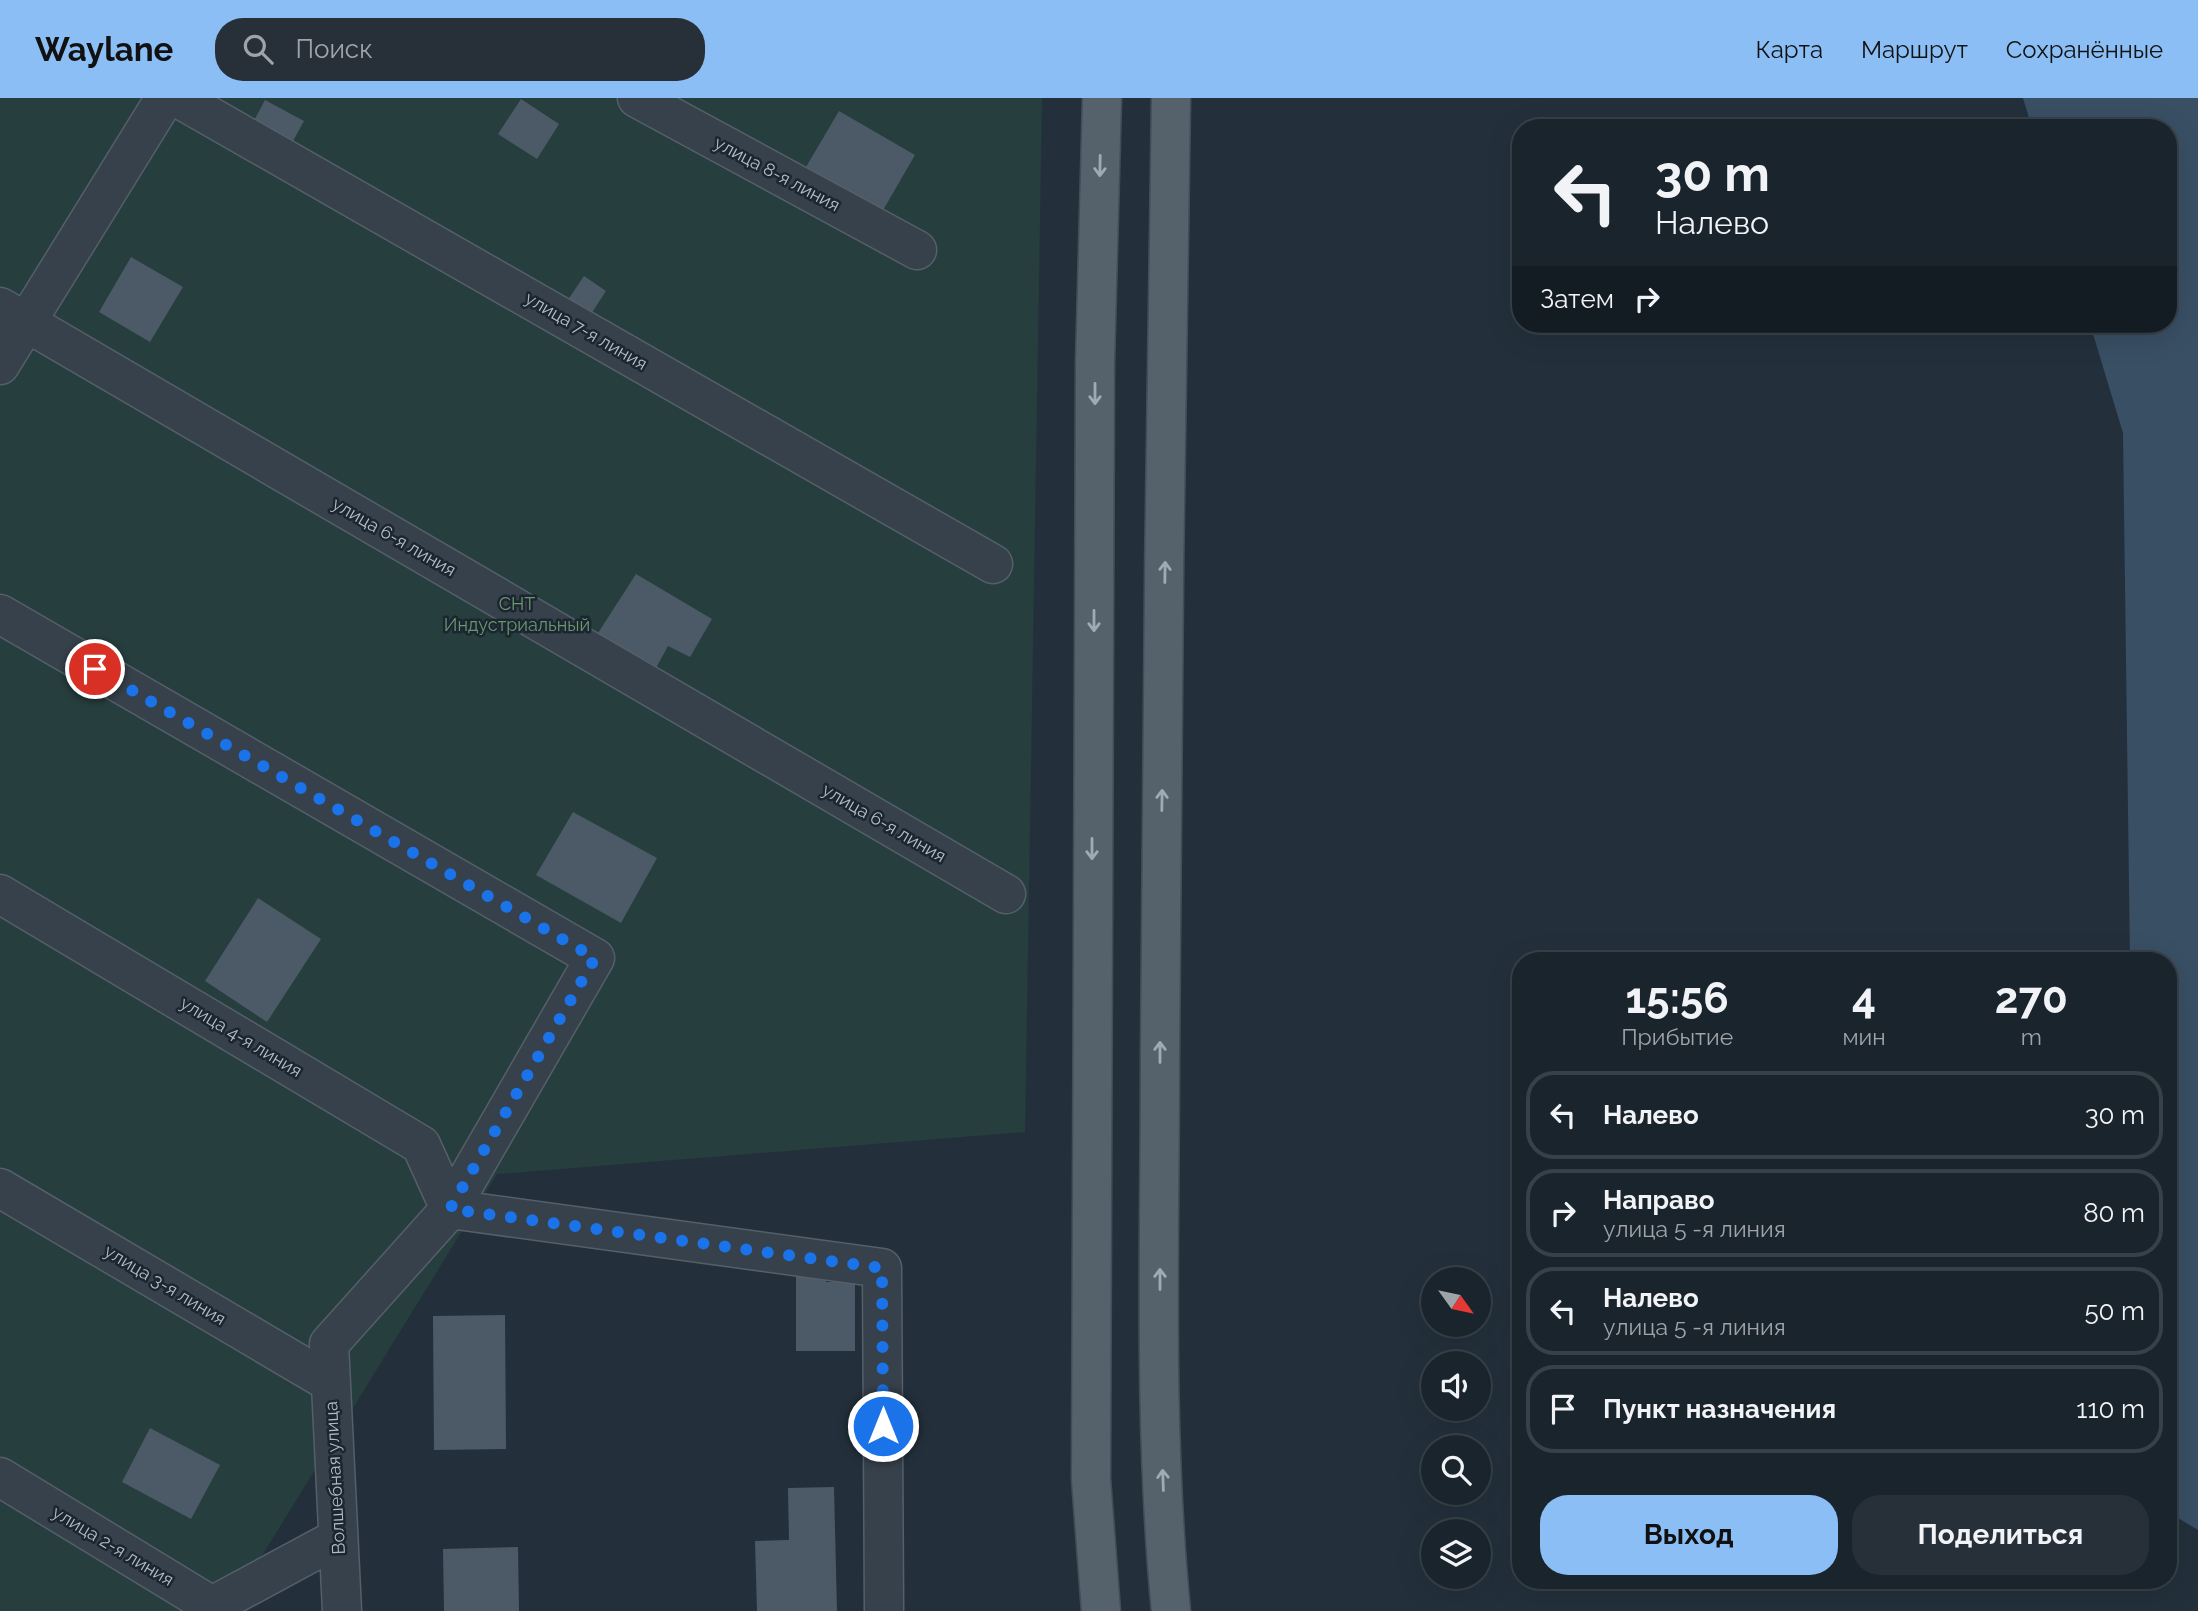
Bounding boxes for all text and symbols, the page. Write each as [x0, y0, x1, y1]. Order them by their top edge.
search box [215, 18, 705, 81]
text: Waylane [35, 30, 173, 69]
icon: search [239, 30, 277, 68]
text: Поиск [295, 34, 373, 64]
text: Карта [1755, 35, 1823, 64]
text: Маршрут [1861, 35, 1968, 64]
text: Сохранённые [2006, 35, 2163, 64]
street label: улица 8-я линия [711, 132, 844, 215]
text: 30 m [1655, 145, 1770, 202]
icon: left [1540, 147, 1631, 238]
one-way arrow [1093, 154, 1107, 177]
text: Налево [1655, 204, 1769, 241]
icon: right [1628, 280, 1666, 318]
text: Затем [1540, 284, 1614, 314]
street label: улица 7-я линия [521, 287, 651, 374]
one-way arrow [1088, 382, 1102, 405]
street label: улица 6-я линия [329, 493, 460, 580]
one-way arrow [1158, 561, 1172, 584]
park label: СНТ Индустриальный [444, 593, 590, 635]
one-way arrow [1087, 609, 1101, 632]
pin [65, 639, 125, 699]
icon: arrive [76, 650, 114, 688]
street label: улица 6-я линия [819, 779, 950, 866]
one-way arrow [1155, 788, 1169, 811]
one-way arrow [1086, 837, 1099, 860]
text: 15:56 [1626, 974, 1729, 1023]
text: 4 [1852, 974, 1876, 1023]
text: 270 [1995, 974, 2068, 1023]
street label: улица 4-я линия [177, 992, 306, 1081]
text: Прибытие [1621, 1023, 1733, 1050]
text: мин [1842, 1023, 1886, 1050]
text: m [2021, 1023, 2042, 1050]
one-way arrow [1153, 1040, 1167, 1063]
icon: left [1544, 1096, 1582, 1134]
text: Налево [1603, 1100, 1699, 1130]
text: 30 m [2085, 1100, 2145, 1130]
text: Направо [1603, 1185, 1714, 1215]
icon: right [1544, 1194, 1582, 1232]
text: 80 m [2083, 1198, 2145, 1228]
text: улица 5 -я линия [1603, 1215, 1786, 1242]
street label: улица 3-я линия [101, 1240, 230, 1329]
north arrow [1421, 1267, 1491, 1337]
map controls [1421, 1267, 1491, 1589]
one-way arrow [1153, 1268, 1167, 1291]
text: Налево [1603, 1283, 1699, 1313]
icon: left [1544, 1292, 1582, 1330]
text: 50 m [2084, 1296, 2145, 1326]
text: улица 5 -я линия [1603, 1313, 1786, 1340]
button: sound [1421, 1351, 1491, 1421]
position arrow [846, 1389, 920, 1463]
icon: arrive [1544, 1390, 1582, 1428]
text: Пункт назначения [1603, 1394, 1836, 1424]
text: 110 m [2076, 1394, 2145, 1424]
street label: Волшебная улица [320, 1401, 349, 1555]
button: search [1421, 1435, 1491, 1505]
one-way arrow [1156, 1469, 1170, 1492]
button: Выход [1540, 1495, 1838, 1575]
button: Поделиться [1852, 1495, 2149, 1575]
street label: улица 2-я линия [49, 1501, 178, 1590]
button: layers [1421, 1519, 1491, 1589]

